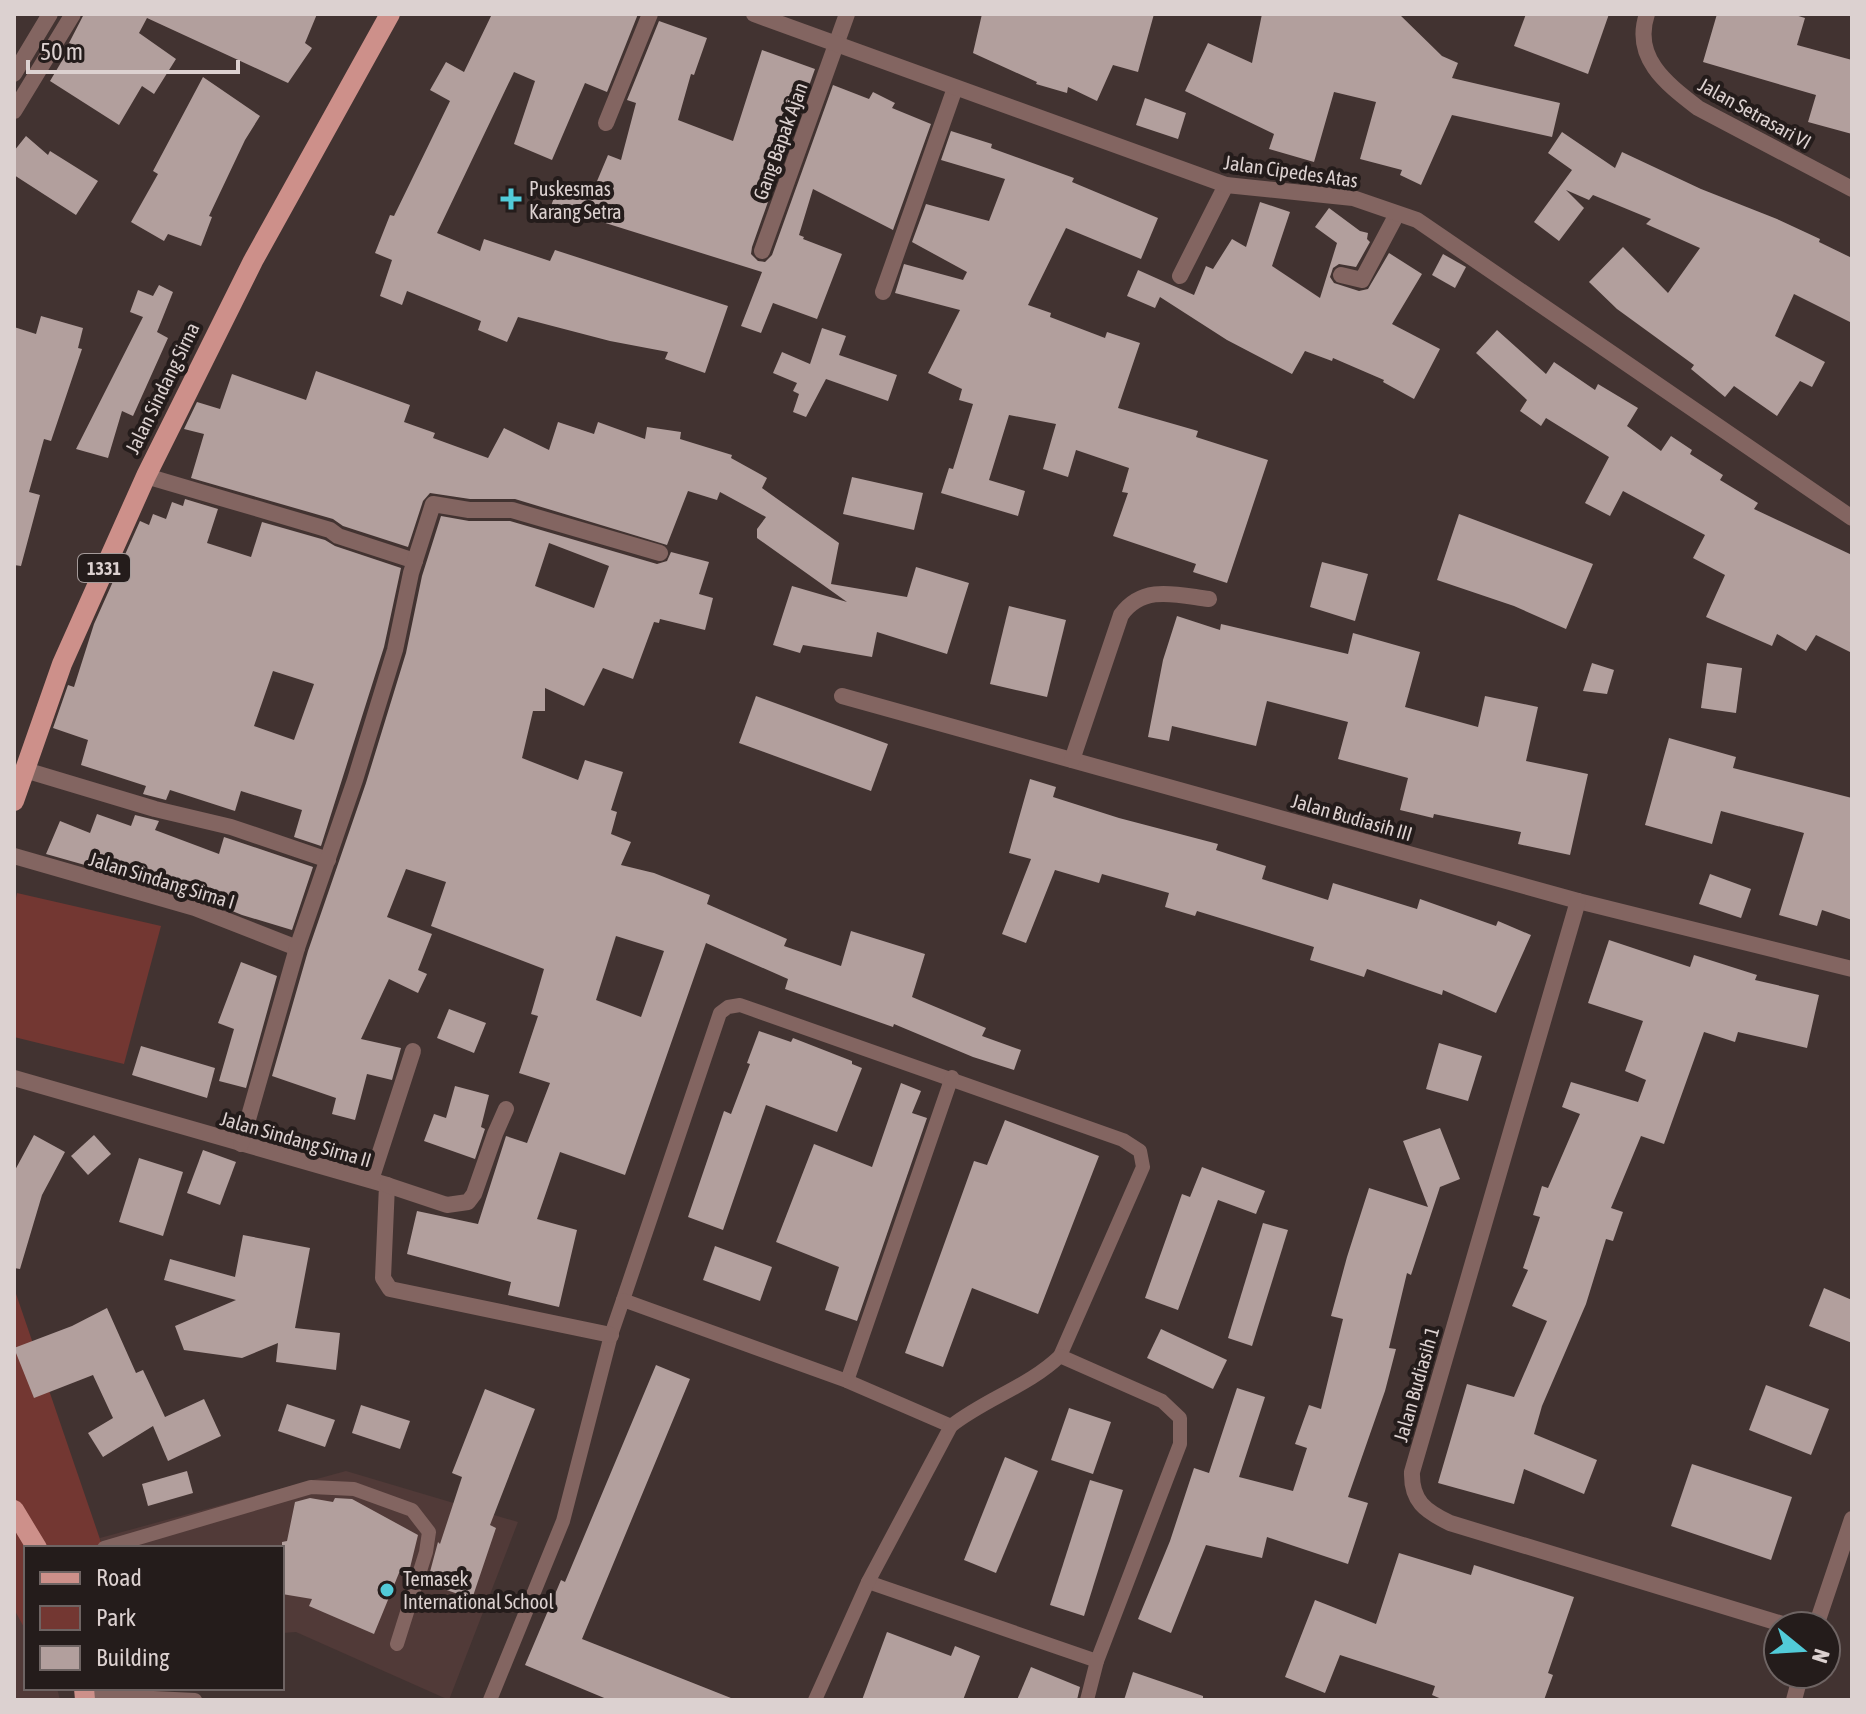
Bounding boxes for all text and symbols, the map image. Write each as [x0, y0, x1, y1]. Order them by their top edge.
scale bar [28, 24, 238, 74]
text: 50 m [40, 38, 83, 65]
street label: Jalan Setrasari VI [1695, 73, 1815, 153]
street label: Gang Bapak Ajan [748, 79, 812, 203]
street label: Jalan Cipedes Atas [1223, 150, 1359, 192]
place label: Puskesmas Karang Setra [529, 177, 622, 223]
marker: Puskesmas Karang Setra [500, 188, 522, 210]
street label: Jalan Sindang Sirna [120, 319, 204, 457]
road number: 1331 [78, 554, 130, 582]
street label: Jalan Budiasih III [1289, 789, 1415, 845]
street label: Jalan Sindang Sirna I [86, 847, 238, 913]
street label: Jalan Sindang Sirna II [218, 1106, 374, 1172]
street label: Jalan Budiasih 1 [1389, 1324, 1443, 1444]
legend [24, 1546, 284, 1690]
text: Road [96, 1564, 142, 1591]
place label: Temasek International School [403, 1567, 554, 1613]
marker: Temasek International School [378, 1581, 396, 1599]
text: Park [96, 1604, 137, 1631]
north arrow [1762, 1610, 1842, 1690]
text: Building [96, 1644, 170, 1671]
text: N [1807, 1646, 1835, 1666]

